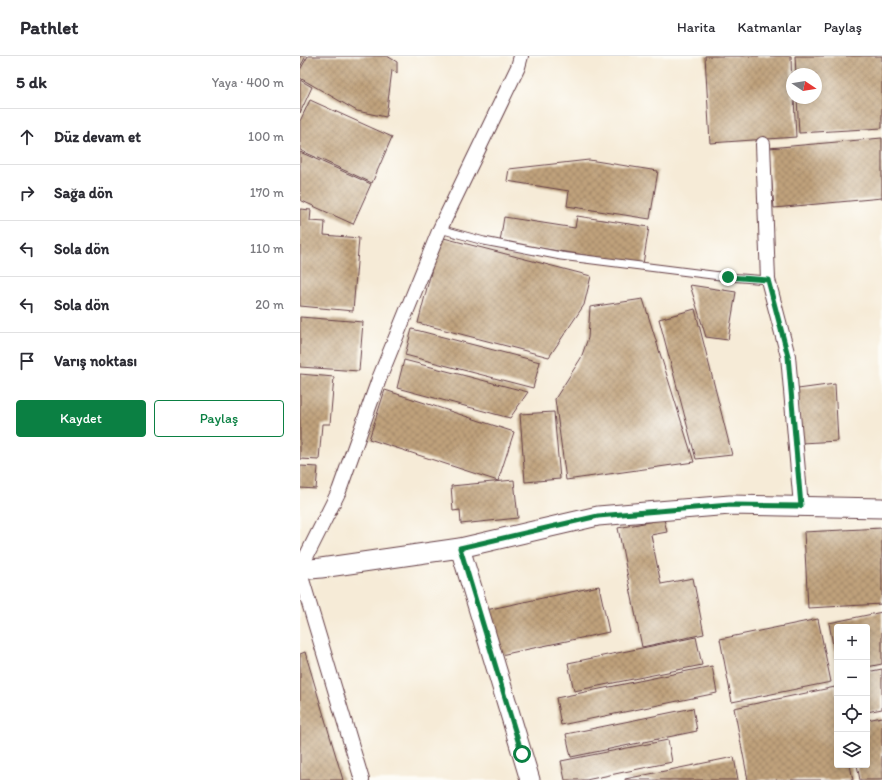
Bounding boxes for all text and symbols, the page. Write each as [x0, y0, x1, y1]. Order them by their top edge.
text: Pathlet [20, 16, 78, 39]
text: Harita [677, 19, 716, 36]
text: Katmanlar [738, 19, 802, 36]
text: Paylaş [824, 19, 862, 36]
north arrow [786, 68, 822, 104]
text: 5 dk [16, 72, 47, 92]
text: Yaya · 400 m [212, 75, 284, 90]
icon: ahead [16, 126, 38, 148]
text: Düz devam et [54, 128, 141, 146]
text: 100 m [248, 129, 284, 144]
icon: right [16, 182, 38, 204]
text: Sağa dön [54, 184, 113, 202]
text: 170 m [250, 185, 284, 200]
icon: left [16, 238, 38, 260]
text: Sola dön [54, 240, 109, 258]
text: 110 m [250, 241, 284, 256]
route end [719, 268, 737, 286]
icon: left [16, 294, 38, 316]
text: Sola dön [54, 296, 109, 314]
text: 20 m [255, 297, 284, 312]
icon: arrive [16, 350, 38, 372]
text: Varış noktası [54, 352, 137, 370]
button: Kaydet [16, 400, 146, 437]
button: Paylaş [154, 400, 284, 437]
map controls [834, 624, 870, 768]
button: + [834, 624, 870, 660]
button: − [834, 660, 870, 696]
button: locate [834, 696, 870, 732]
button: layers [834, 732, 870, 768]
route start [513, 745, 531, 763]

